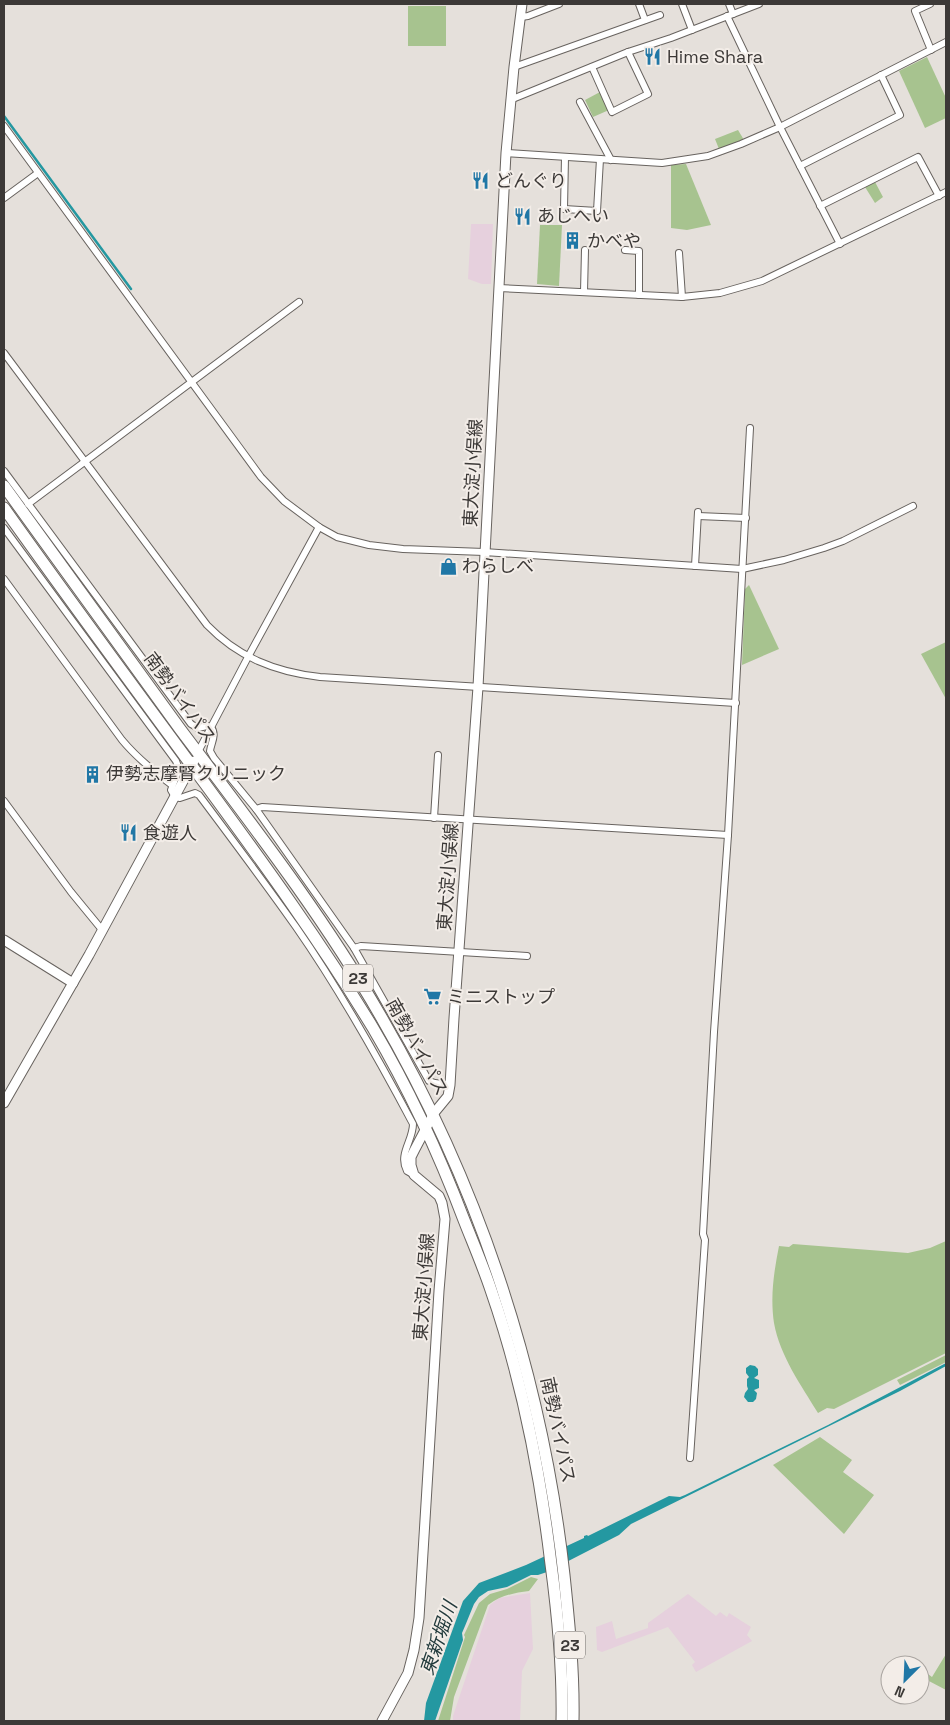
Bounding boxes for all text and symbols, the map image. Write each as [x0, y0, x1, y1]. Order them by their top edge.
place label: Hime Shara [667, 45, 763, 68]
restaurant icon: Hime Shara [643, 47, 663, 67]
place label: どんぐり [495, 169, 567, 192]
restaurant icon: どんぐり [471, 171, 491, 191]
place label: あじへい [537, 204, 609, 227]
restaurant icon: あじへい [513, 206, 533, 226]
place label: かべや [587, 229, 641, 252]
building icon: かべや [563, 231, 583, 251]
street label: 東大淀小俣線 [458, 418, 487, 528]
place label: わらしべ [462, 554, 534, 577]
shop icon: わらしべ [438, 556, 458, 576]
street label: 南勢バイパス [139, 647, 221, 748]
place label: 伊勢志摩腎クリニック [106, 762, 286, 785]
building icon: 伊勢志摩腎クリニック [82, 764, 102, 784]
place label: 食遊人 [143, 821, 197, 844]
street label: 東大淀小俣線 [432, 822, 463, 932]
restaurant icon: 食遊人 [119, 823, 139, 843]
road number: 23 [343, 964, 373, 991]
place label: ミニストップ [447, 985, 555, 1008]
supermarket icon: ミニストップ [423, 987, 443, 1007]
street label: 南勢バイパス [381, 994, 454, 1099]
street label: 東大淀小俣線 [408, 1232, 439, 1342]
street label: 南勢バイパス [536, 1375, 581, 1485]
water label: 東新堀川 [414, 1596, 463, 1678]
road number: 23 [555, 1632, 585, 1658]
north arrow [880, 1655, 930, 1705]
text: N [892, 1682, 908, 1702]

